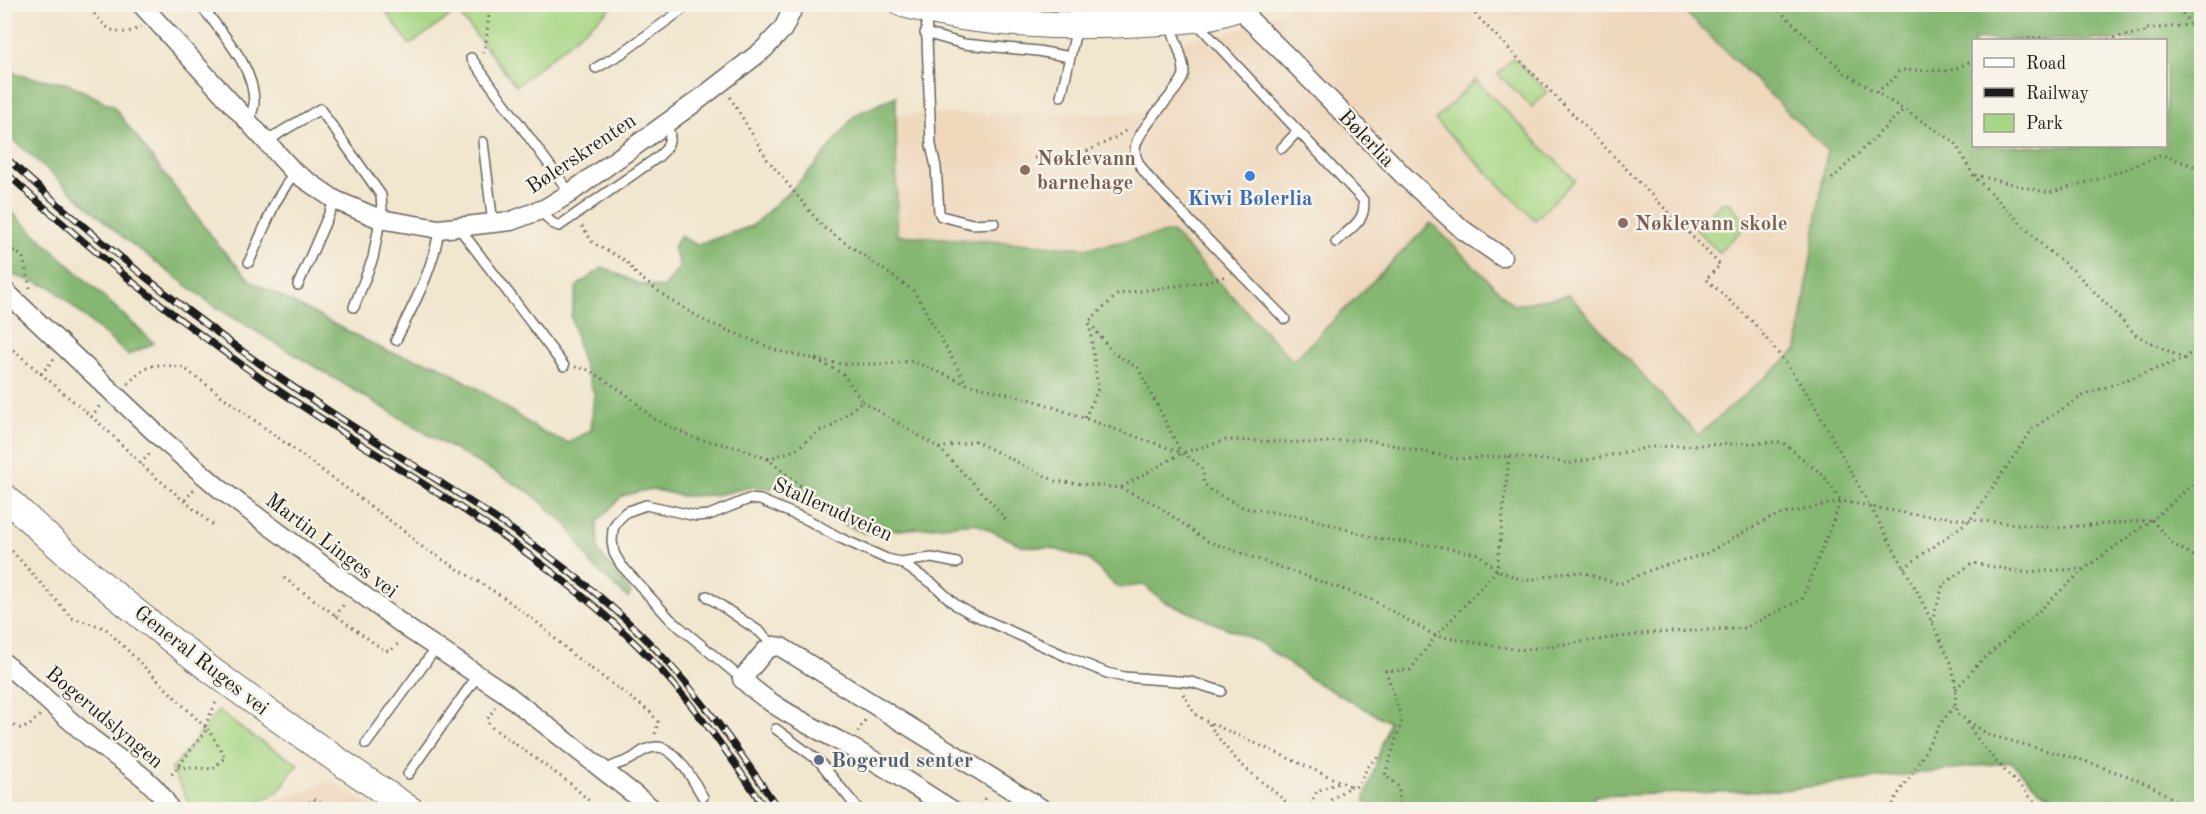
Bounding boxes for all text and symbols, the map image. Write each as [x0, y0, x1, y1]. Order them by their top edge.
legend [1972, 39, 2167, 147]
text: Road [2026, 55, 2066, 73]
text: Railway [2026, 85, 2089, 103]
street label: Bølerlia [1334, 106, 1398, 172]
street label: Bølerskrenten [523, 110, 640, 198]
text: Park [2026, 115, 2063, 133]
place label: Nøklevann barnehage [1037, 149, 1136, 194]
marker: Nøklevann barnehage [1018, 163, 1032, 177]
marker: Kiwi Bølerlia [1243, 169, 1257, 183]
place label: Kiwi Bølerlia [1187, 189, 1313, 210]
place label: Nøklevann skole [1635, 214, 1788, 235]
marker: Nøklevann skole [1616, 216, 1630, 230]
street label: Stallerudveien [769, 475, 896, 546]
street label: Martin Linges vei [261, 490, 401, 603]
street label: General Ruges vei [130, 602, 272, 720]
street label: Bogerudslyngen [41, 663, 167, 773]
place label: Bogerud senter [831, 751, 973, 772]
marker: Bogerud senter [812, 753, 826, 767]

